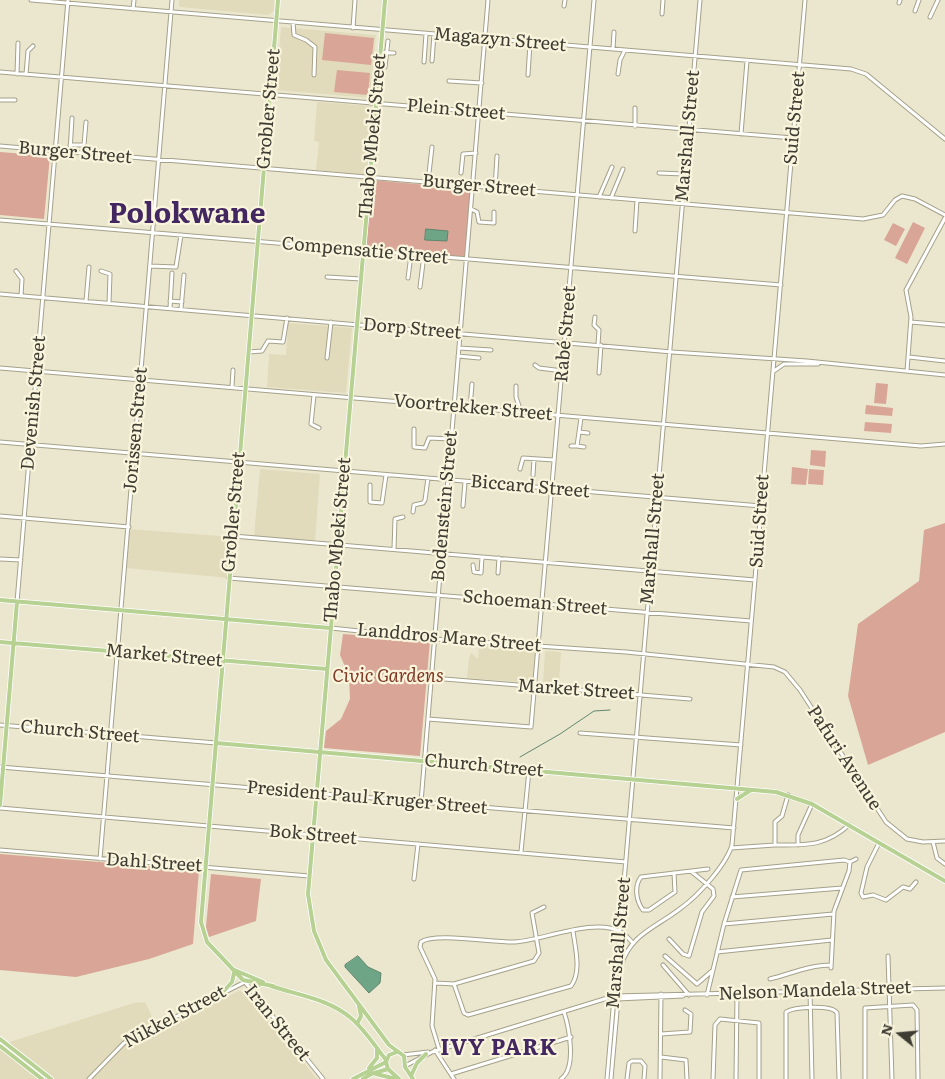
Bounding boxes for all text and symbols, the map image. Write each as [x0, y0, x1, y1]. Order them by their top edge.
street label: Magazyn Street [433, 23, 567, 57]
street label: Grobler Street [253, 48, 285, 170]
street label: Thabo Mbeki Street [355, 52, 391, 220]
street label: Marshall Street [671, 69, 705, 203]
street label: Suid Street [780, 70, 810, 166]
street label: Plein Street [406, 95, 506, 125]
street label: Burger Street [17, 137, 133, 169]
street label: Burger Street [421, 170, 537, 202]
district label: Polokwane [109, 198, 265, 232]
street label: Compensatie Street [281, 233, 449, 269]
street label: Rabé Street [551, 285, 581, 383]
street label: Dorp Street [362, 314, 462, 344]
street label: Devenish Street [17, 335, 51, 471]
street label: Jorissen Street [120, 366, 152, 494]
street label: Voortrekker Street [392, 390, 554, 426]
street label: Bodenstein Street [428, 430, 462, 582]
street label: Grobler Street [218, 451, 250, 573]
street label: Thabo Mbeki Street [320, 456, 356, 624]
street label: Biccard Street [469, 471, 591, 503]
street label: Marshall Street [636, 472, 670, 606]
street label: Suid Street [746, 473, 774, 569]
street label: Schoeman Street [462, 586, 608, 620]
street label: Landdros Mare Street [356, 619, 542, 657]
street label: Market Street [104, 640, 224, 672]
park label: Civic Gardens [332, 666, 444, 688]
street label: Market Street [517, 675, 635, 705]
street label: Pafuri Avenue [802, 702, 886, 814]
street label: Church Street [20, 716, 140, 748]
street label: Church Street [424, 750, 544, 782]
street label: President Paul Kruger Street [246, 777, 488, 819]
street label: Bok Street [268, 820, 358, 850]
street label: Dahl Street [105, 849, 203, 877]
street label: Marshall Street [602, 876, 636, 1010]
street label: Nelson Mandela Street [718, 977, 912, 1005]
street label: Iran Street [240, 980, 314, 1066]
street label: Nikkel Street [120, 981, 230, 1053]
north arrow [875, 1009, 925, 1059]
text: N [874, 1021, 897, 1038]
district label: IVY PARK [439, 1036, 559, 1062]

